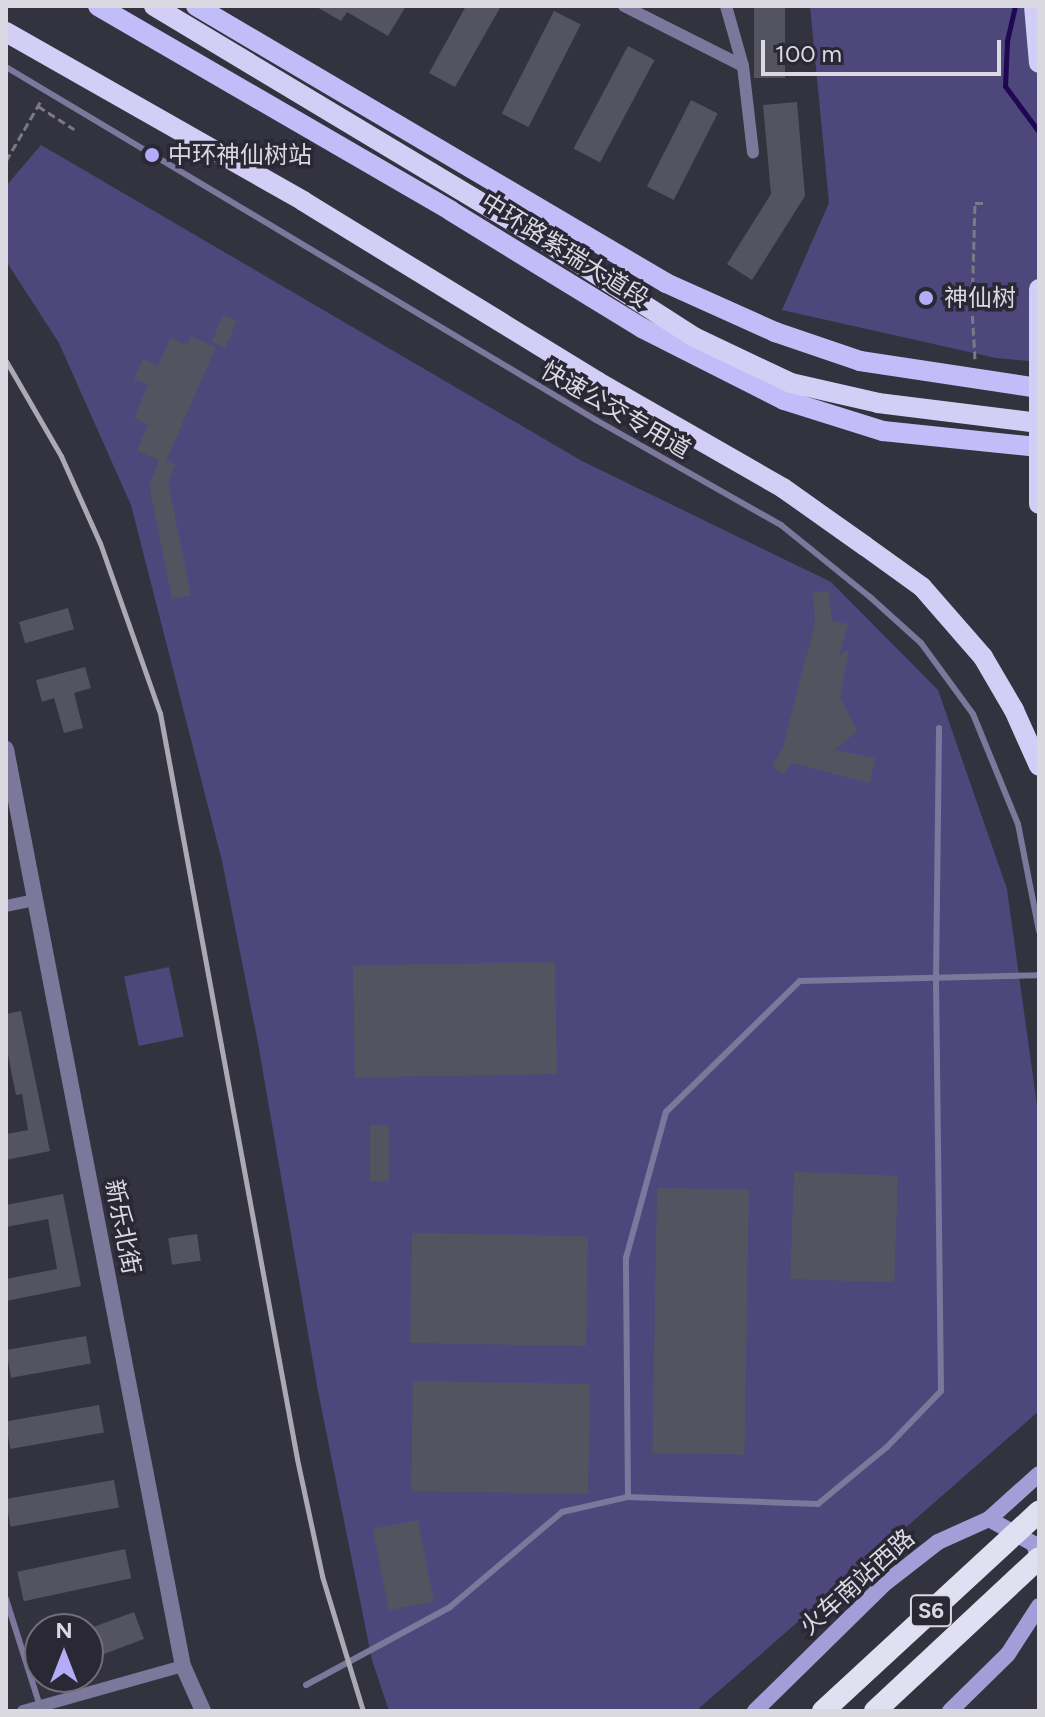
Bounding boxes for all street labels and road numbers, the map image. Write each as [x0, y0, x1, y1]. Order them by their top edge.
street label: 中环路紫瑞大道段 [476, 187, 654, 313]
street label: 快速公交专用道 [536, 356, 696, 464]
street label: 新乐北街 [100, 1177, 146, 1277]
street label: 火车南站西路 [794, 1523, 920, 1641]
road number: S6 [909, 1593, 953, 1629]

